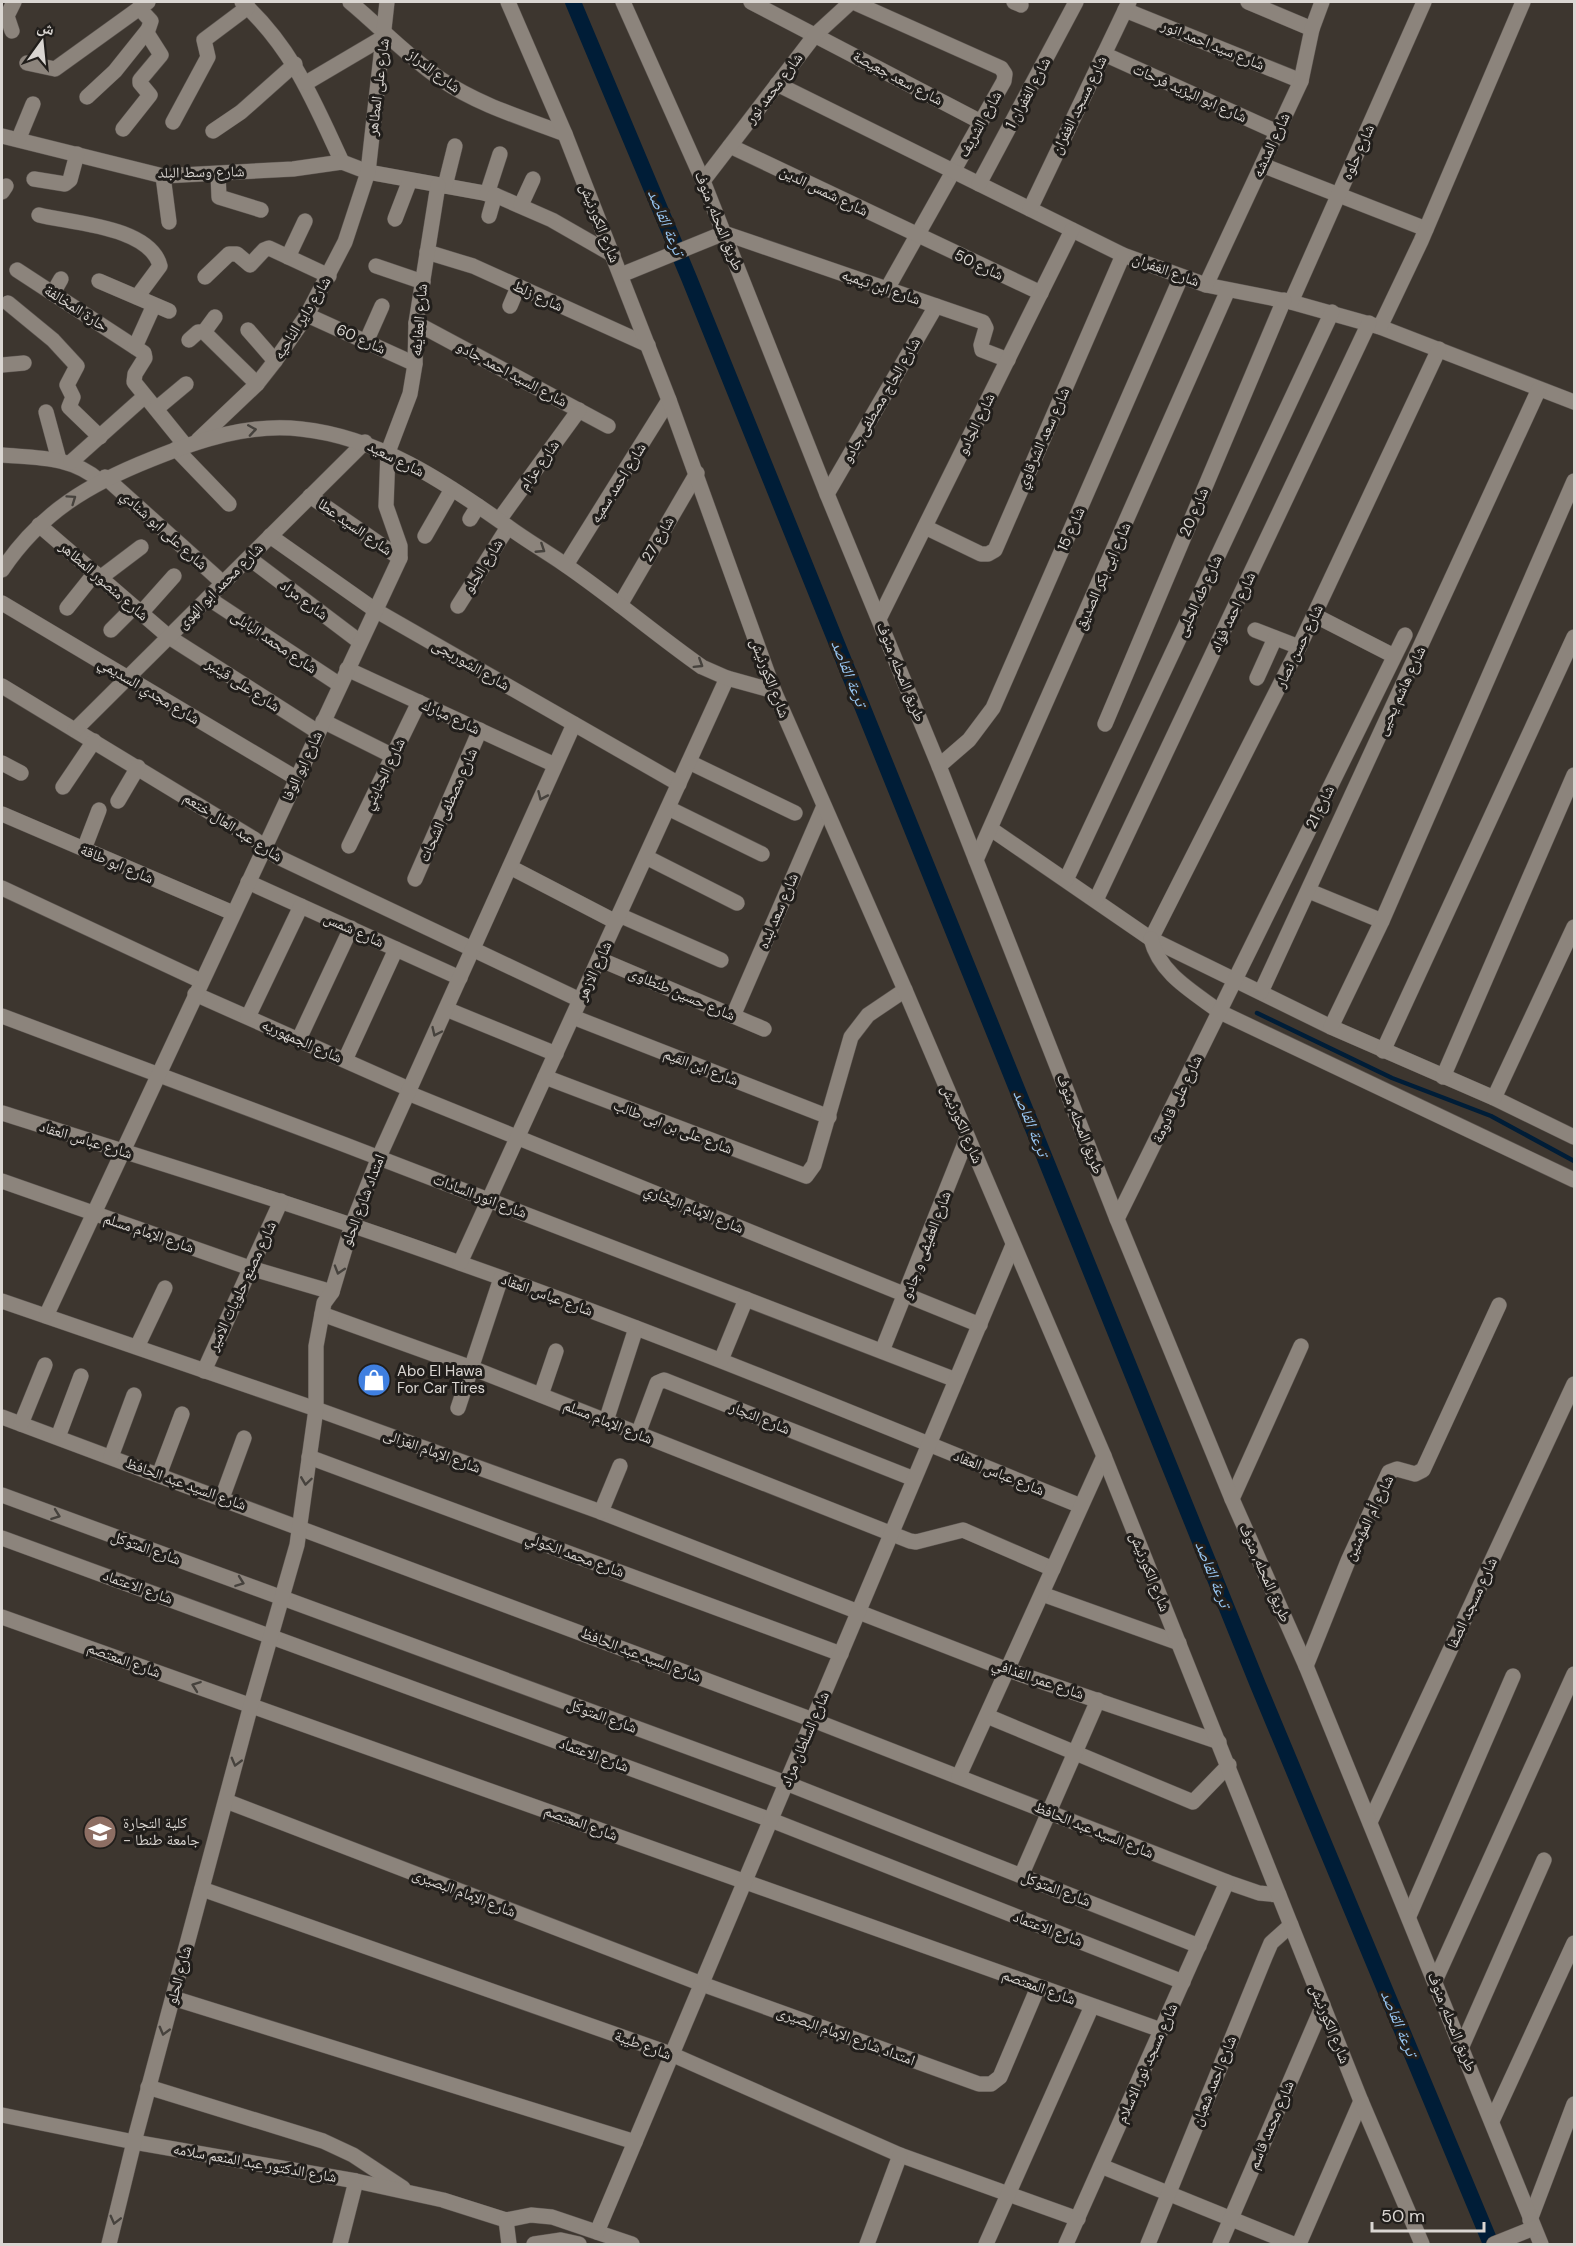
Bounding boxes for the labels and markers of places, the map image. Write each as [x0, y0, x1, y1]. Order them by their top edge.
place label: Abo El Hawa For Car Tires [397, 1361, 485, 1398]
shop icon: Abo El Hawa For Car Tires [356, 1362, 392, 1398]
place label: كلية التجارة - جامعة طنطا [123, 1813, 200, 1850]
school or university icon: كلية التجارة - جامعة طنطا [82, 1814, 118, 1850]

